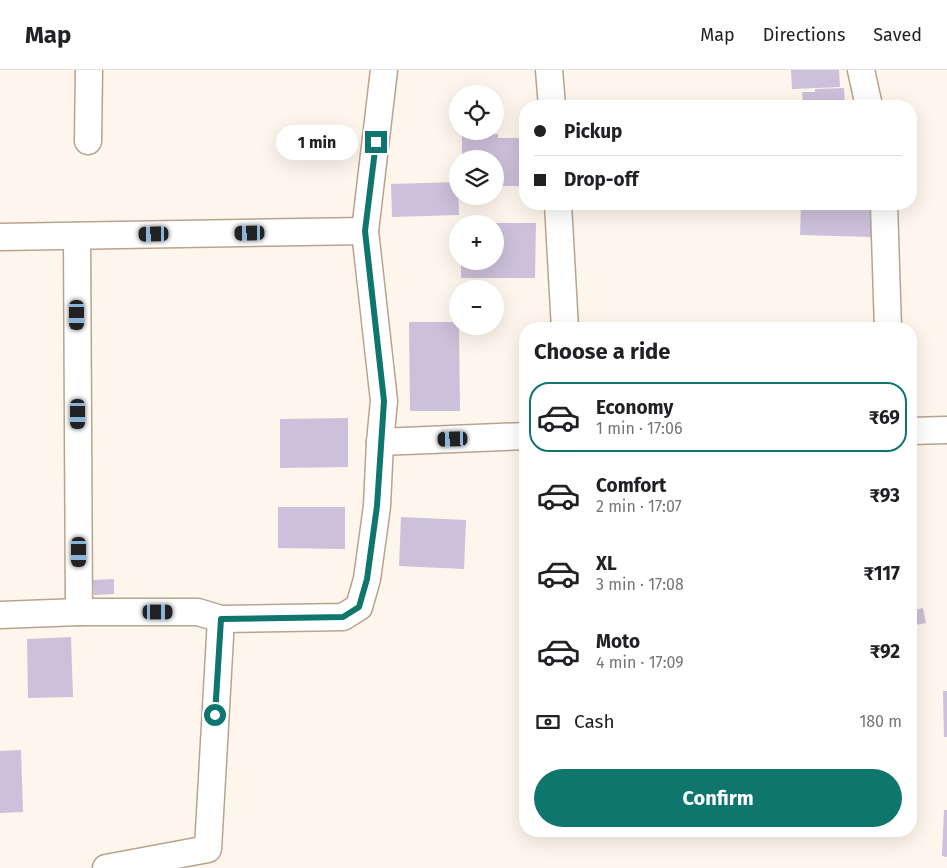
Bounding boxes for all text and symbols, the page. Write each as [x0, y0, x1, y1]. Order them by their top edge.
text: Map [25, 21, 71, 49]
text: Map [700, 24, 735, 46]
text: Directions [763, 24, 845, 46]
text: Saved [873, 24, 922, 46]
map controls [449, 85, 504, 335]
button: locate [449, 85, 504, 140]
text: Pickup [564, 120, 622, 143]
callout: 1 min [276, 124, 358, 160]
route end [365, 131, 387, 153]
text: 1 min [298, 133, 336, 152]
button: layers [449, 150, 504, 205]
text: Drop-off [564, 168, 638, 191]
button: + [449, 215, 504, 270]
car [234, 225, 265, 241]
car [138, 226, 169, 242]
button: − [449, 280, 504, 335]
car [69, 300, 84, 330]
text: Choose a ride [534, 338, 670, 365]
icon: car [536, 395, 581, 440]
text: Economy [596, 396, 673, 419]
car [70, 399, 85, 429]
text: ₹69 [869, 406, 900, 429]
text: 1 min · 17:06 [596, 419, 682, 438]
car [437, 431, 468, 447]
icon: car [536, 473, 581, 518]
text: Comfort [596, 474, 666, 497]
text: ₹93 [870, 484, 900, 507]
text: 2 min · 17:07 [596, 497, 682, 516]
car [71, 537, 86, 567]
icon: car [536, 551, 581, 596]
text: XL [596, 552, 617, 575]
text: ₹117 [864, 562, 900, 585]
text: 3 min · 17:08 [596, 575, 684, 594]
car [143, 605, 173, 620]
icon: car [536, 629, 581, 674]
text: Moto [596, 630, 640, 653]
text: ₹92 [870, 640, 900, 663]
text: 4 min · 17:09 [596, 653, 684, 672]
route start [204, 704, 226, 726]
icon: cash [534, 708, 562, 736]
text: Cash [574, 710, 615, 733]
text: 180 m [859, 712, 902, 731]
button: Confirm [534, 769, 902, 827]

